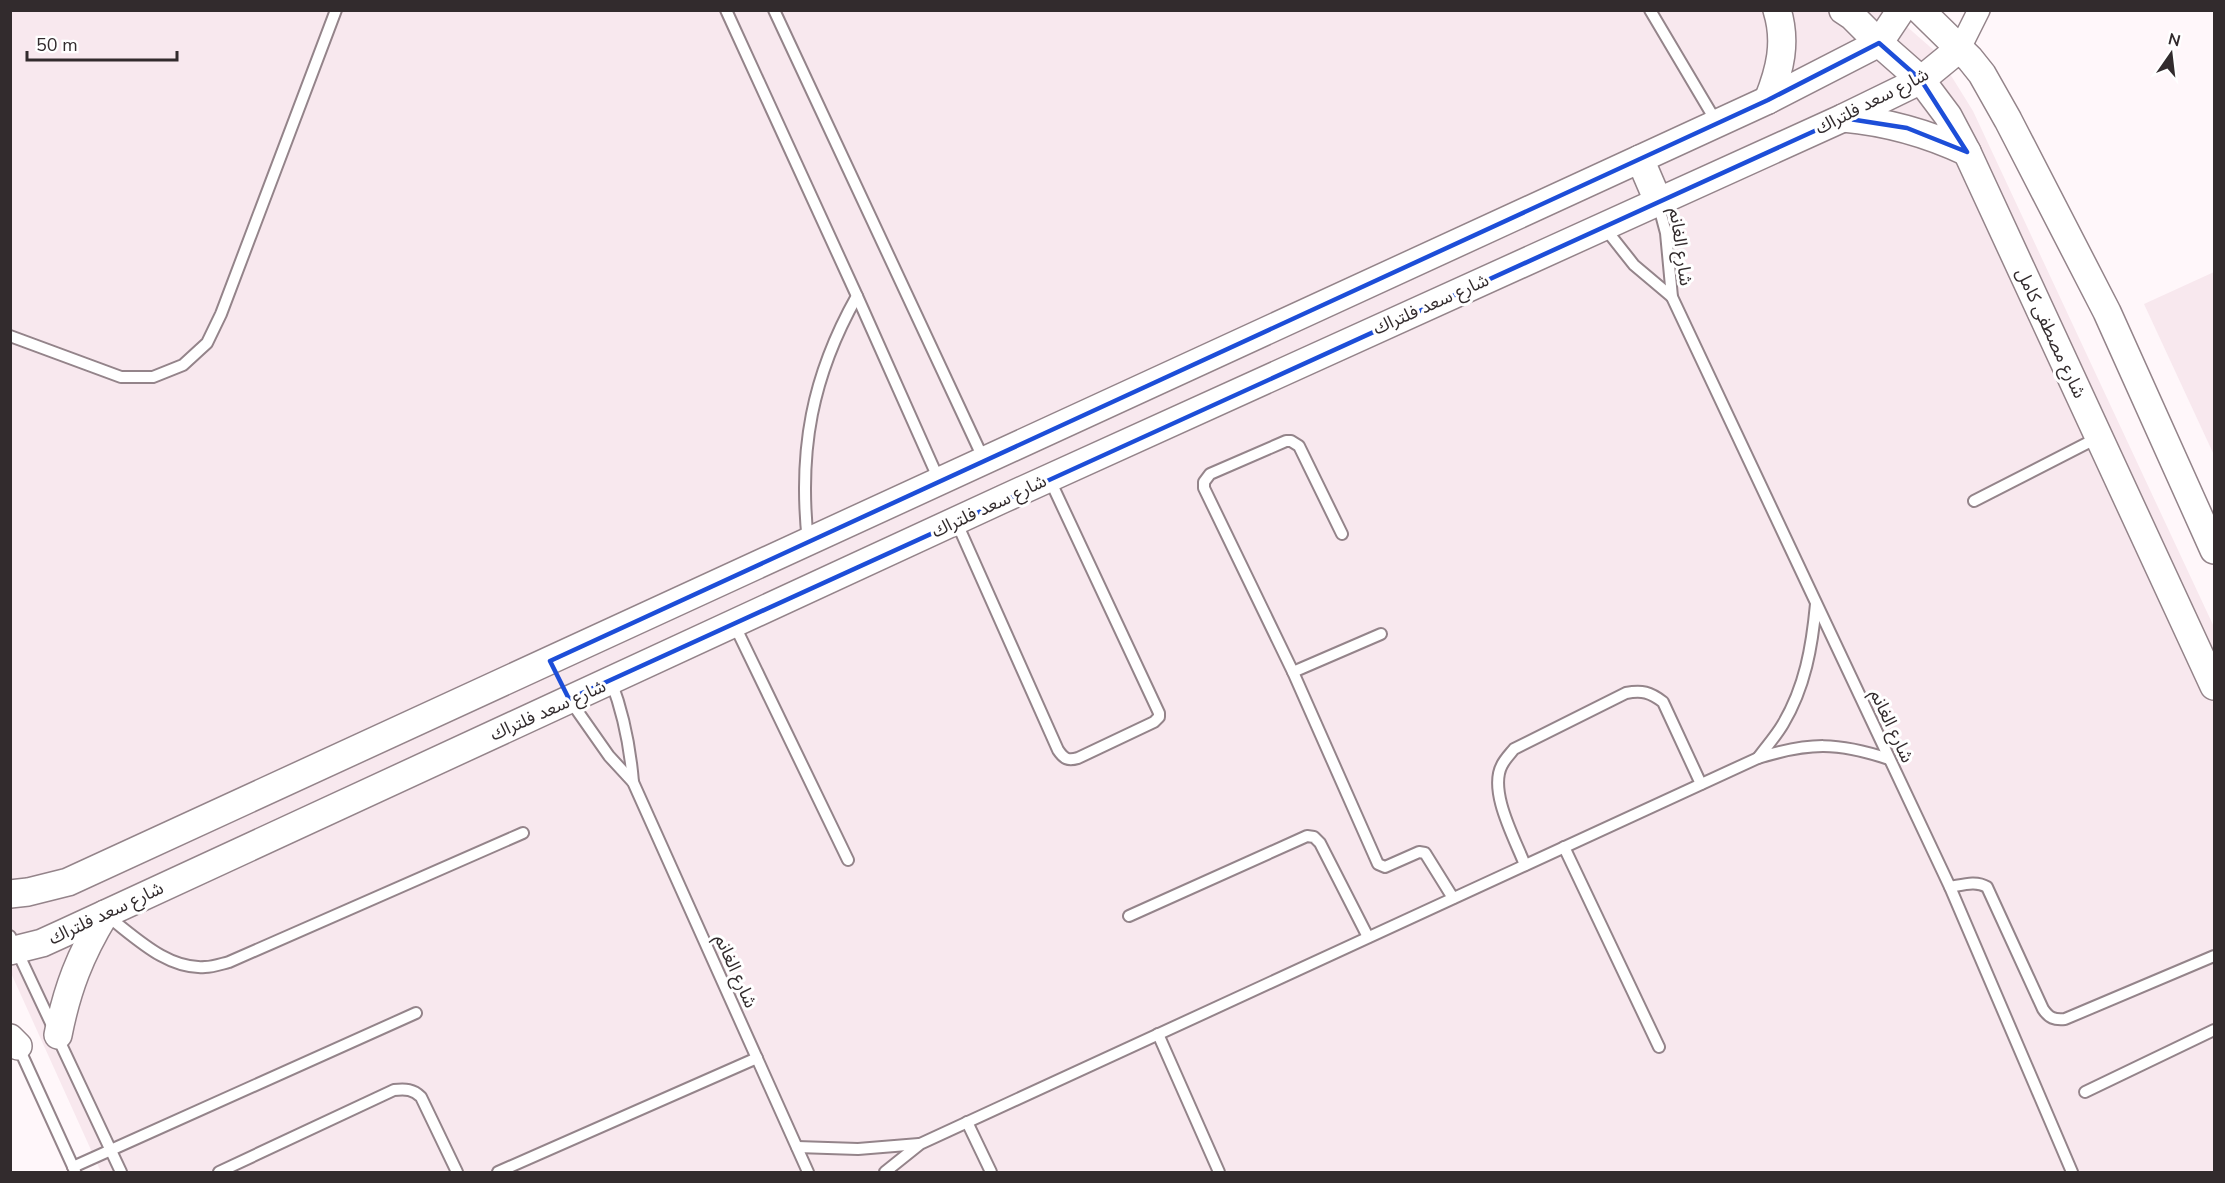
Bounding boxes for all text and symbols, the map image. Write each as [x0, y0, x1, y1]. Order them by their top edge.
scale bar [27, 24, 177, 62]
north arrow [2141, 24, 2201, 84]
text: N [2166, 28, 2183, 53]
text: 50 m [36, 33, 78, 57]
street label: شارع سعد فلتراك [1811, 62, 1934, 142]
street label: شارع الغانم [1662, 207, 1698, 288]
street label: شارع مصطفى كامل [2009, 264, 2092, 403]
street label: شارع سعد فلتراك [1369, 268, 1494, 342]
street label: شارع سعد فلتراك [928, 469, 1051, 545]
street label: شارع سعد فلتراك [486, 674, 611, 748]
street label: شارع الغانم [1863, 685, 1919, 767]
street label: شارع سعد فلتراك [45, 876, 168, 952]
street label: شارع الغانم [707, 930, 763, 1012]

